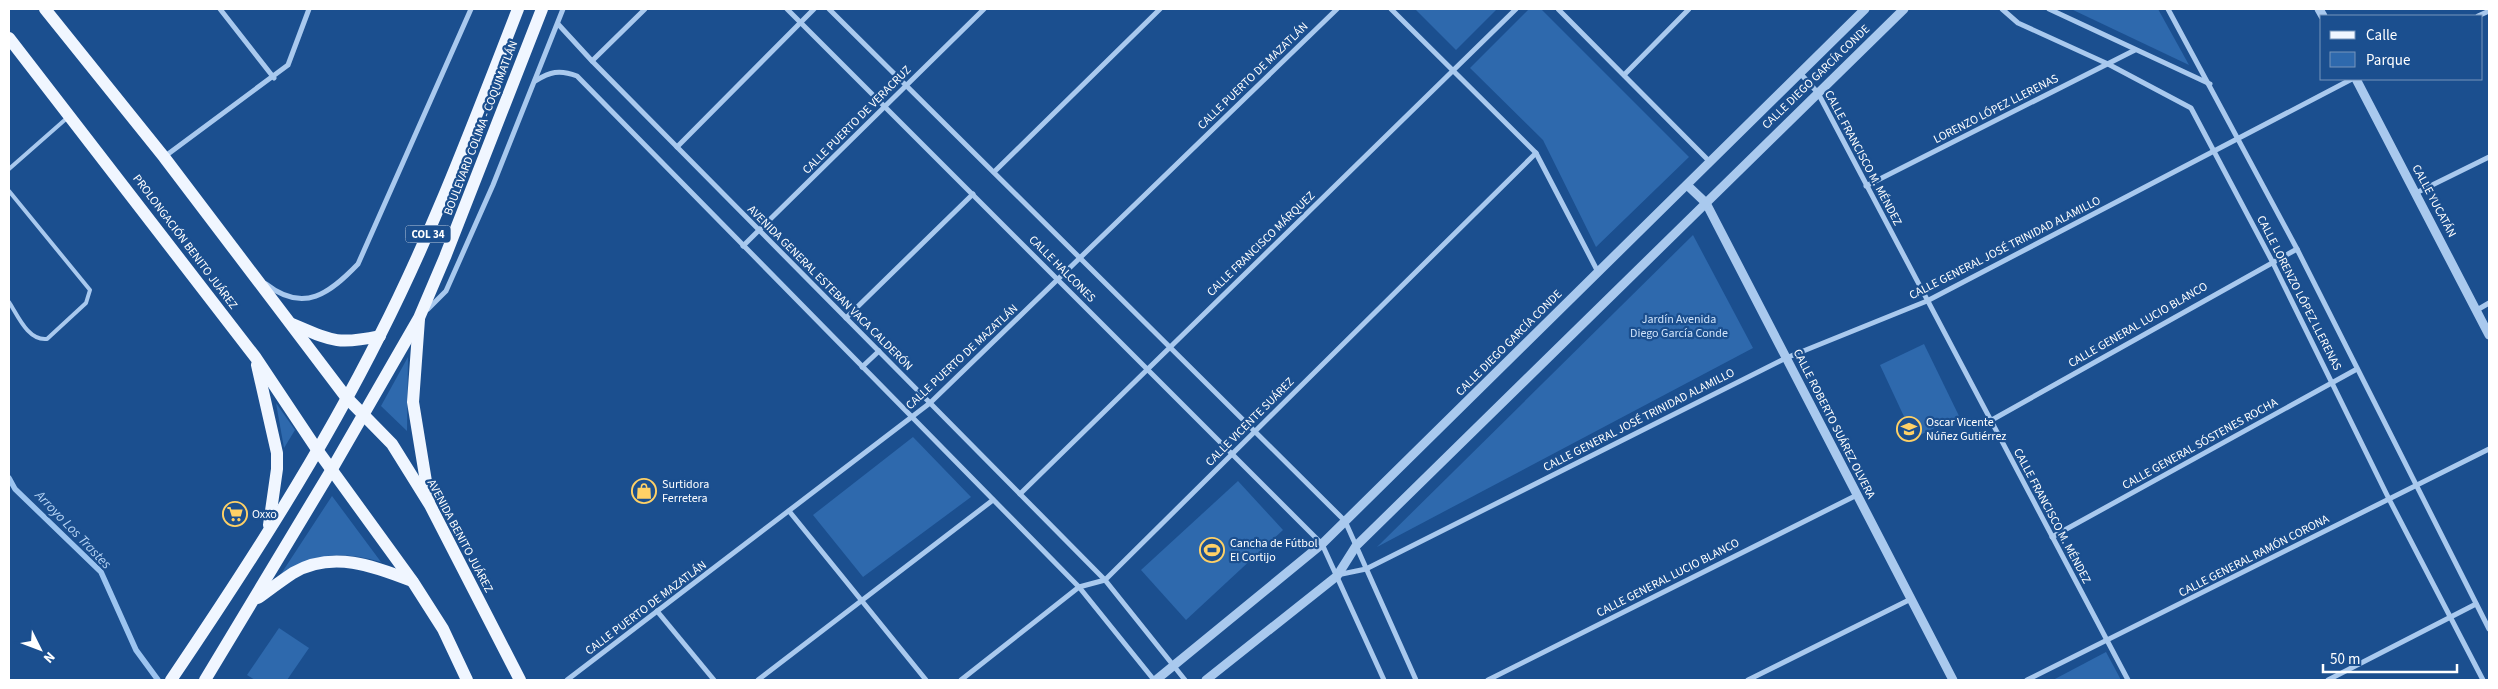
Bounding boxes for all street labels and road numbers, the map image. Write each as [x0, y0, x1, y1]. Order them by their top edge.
street label: CALLE PUERTO DE MAZATLÁN [1194, 19, 1312, 133]
street label: CALLE DIEGO GARCÍA CONDE [1758, 21, 1874, 133]
street label: BOULEVARD COLIMA - COQUIMATLÁN [440, 38, 522, 218]
street label: CALLE PUERTO DE VERACRUZ [799, 62, 915, 178]
street label: LORENZO LÓPEZ LLERENAS [1931, 70, 2061, 148]
street label: CALLE FRANCISCO M. MÉNDEZ [1820, 87, 1906, 229]
street label: CALLE YUCATÁN [2408, 162, 2460, 240]
street label: PROLONGACIÓN BENITO JUÁREZ [129, 171, 241, 313]
street label: CALLE FRANCISCO MÁRQUEZ [1203, 188, 1319, 300]
street label: CALLE GENERAL JOSÉ TRINIDAD ALAMILLO [1906, 192, 2104, 304]
street label: AVENIDA GENERAL ESTEBAN VACA CALDERÓN [743, 201, 917, 375]
street label: CALLE LORENZO LÓPEZ LLERENAS [2252, 212, 2346, 374]
road number: COL 34 [406, 225, 450, 242]
street label: CALLE HALCONES [1025, 232, 1099, 306]
street label: CALLE GENERAL LUCIO BLANCO [2065, 278, 2211, 372]
street label: CALLE DIEGO GARCÍA CONDE [1452, 286, 1566, 400]
street label: CALLE PUERTO DE MAZATLÁN [902, 300, 1022, 414]
street label: CALLE ROBERTO SUÁREZ OLVERA [1789, 346, 1880, 502]
street label: CALLE GENERAL JOSÉ TRINIDAD ALAMILLO [1540, 364, 1738, 476]
street label: CALLE VICENTE SUÁREZ [1202, 374, 1298, 470]
street label: CALLE GENERAL SÓSTENES ROCHA [2119, 394, 2281, 494]
street label: CALLE FRANCISCO M. MÉNDEZ [2009, 445, 2095, 587]
street label: AVENIDA BENITO JUÁREZ [423, 476, 497, 596]
street label: CALLE GENERAL RAMÓN CORONA [2176, 510, 2333, 601]
street label: CALLE GENERAL LUCIO BLANCO [1594, 534, 1742, 622]
street label: CALLE PUERTO DE MAZATLÁN [582, 557, 710, 659]

